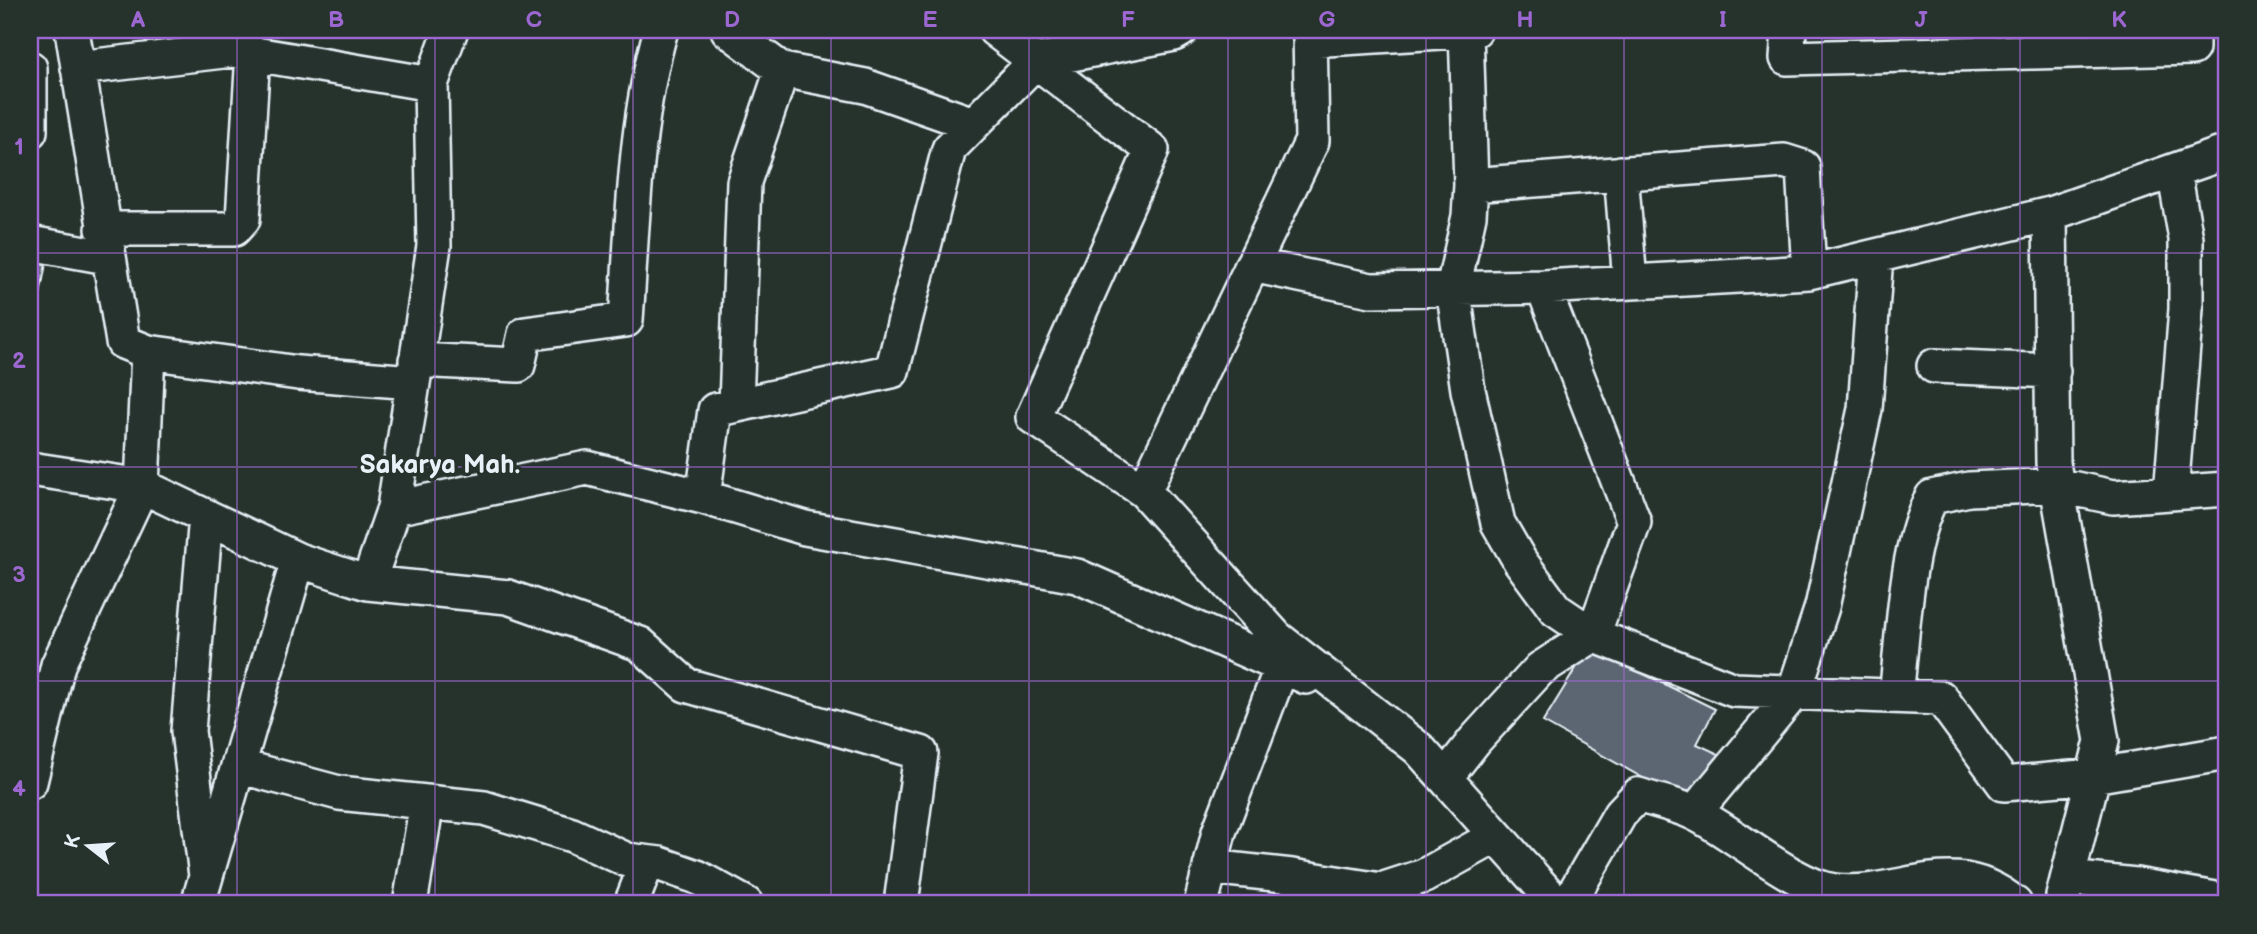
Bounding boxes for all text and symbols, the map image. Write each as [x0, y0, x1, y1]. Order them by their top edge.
text: A [130, 6, 146, 34]
text: B [328, 6, 344, 34]
text: C [526, 6, 542, 34]
text: D [724, 6, 740, 34]
text: E [923, 6, 938, 34]
text: F [1121, 6, 1135, 34]
text: G [1319, 6, 1336, 34]
text: H [1516, 6, 1534, 34]
text: I [1719, 6, 1727, 34]
text: J [1915, 6, 1928, 34]
text: K [2111, 6, 2127, 34]
text: 1 [14, 133, 24, 161]
text: 2 [12, 347, 26, 375]
district label: Sakarya Mah. [360, 450, 520, 481]
text: 3 [12, 561, 26, 589]
text: 4 [12, 775, 26, 803]
north arrow [52, 811, 122, 881]
text: K [60, 832, 86, 851]

